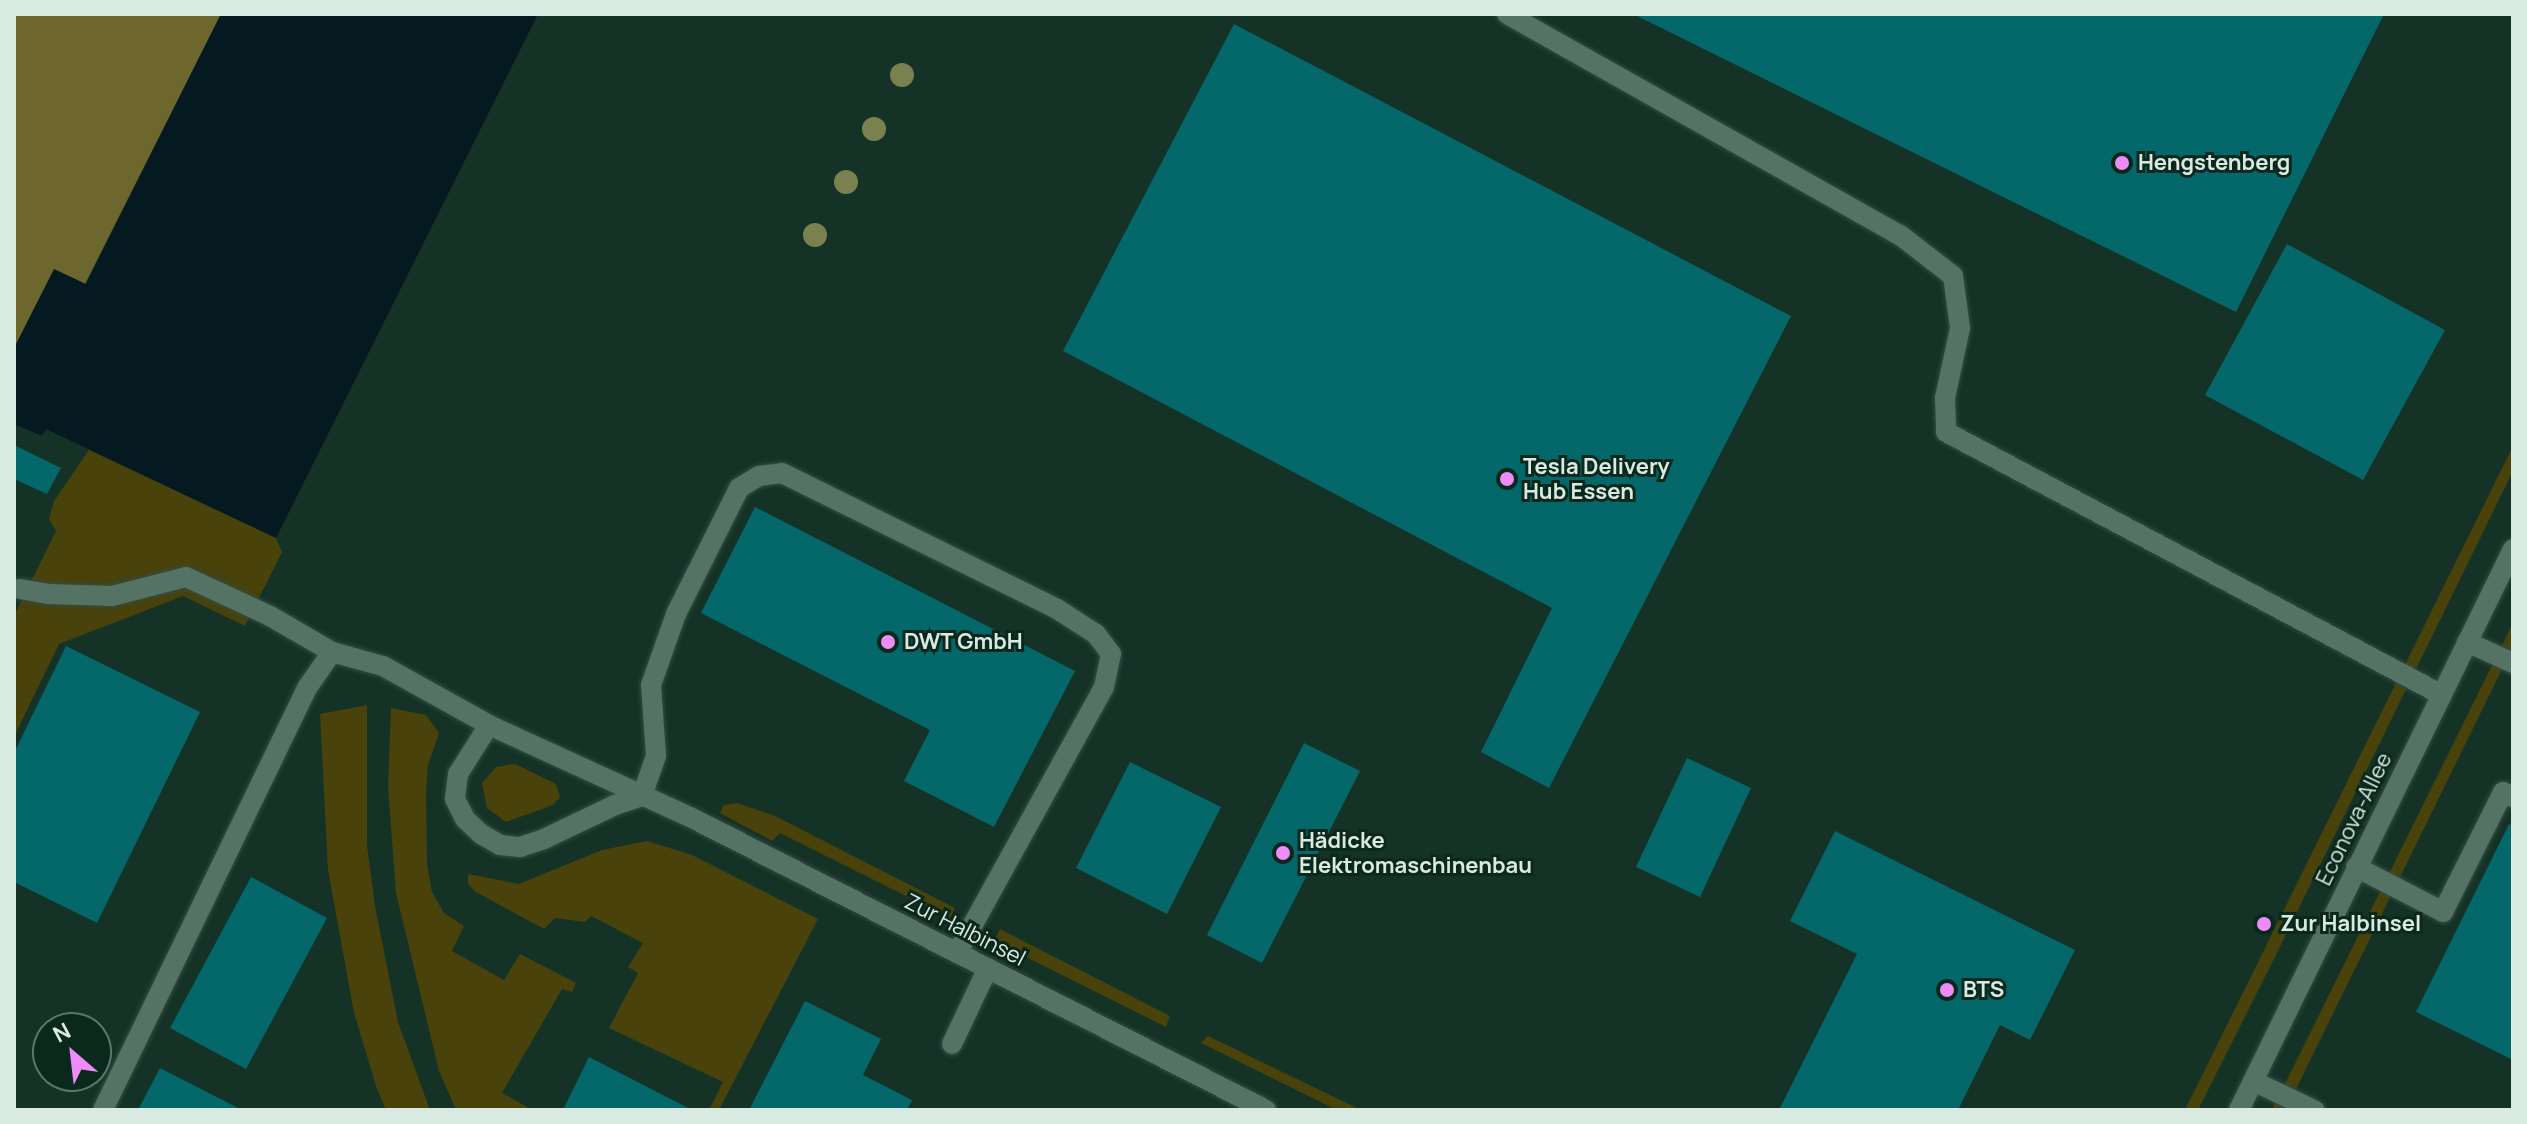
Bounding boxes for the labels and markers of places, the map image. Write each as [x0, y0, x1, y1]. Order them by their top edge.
place label: Hengstenberg [2138, 150, 2290, 176]
marker: Hengstenberg [2113, 154, 2131, 172]
place label: Tesla Delivery Hub Essen [1523, 453, 1670, 504]
marker: Tesla Delivery Hub Essen [1498, 470, 1516, 488]
place label: DWT GmbH [904, 629, 1023, 655]
marker: DWT GmbH [879, 633, 897, 651]
place label: Hädicke Elektromaschinenbau [1299, 827, 1532, 878]
marker: Hädicke Elektromaschinenbau [1274, 844, 1292, 862]
place label: Zur Halbinsel [2280, 911, 2421, 937]
marker: Zur Halbinsel [2255, 915, 2273, 933]
place label: BTS [1963, 977, 2004, 1003]
marker: BTS [1938, 981, 1956, 999]

